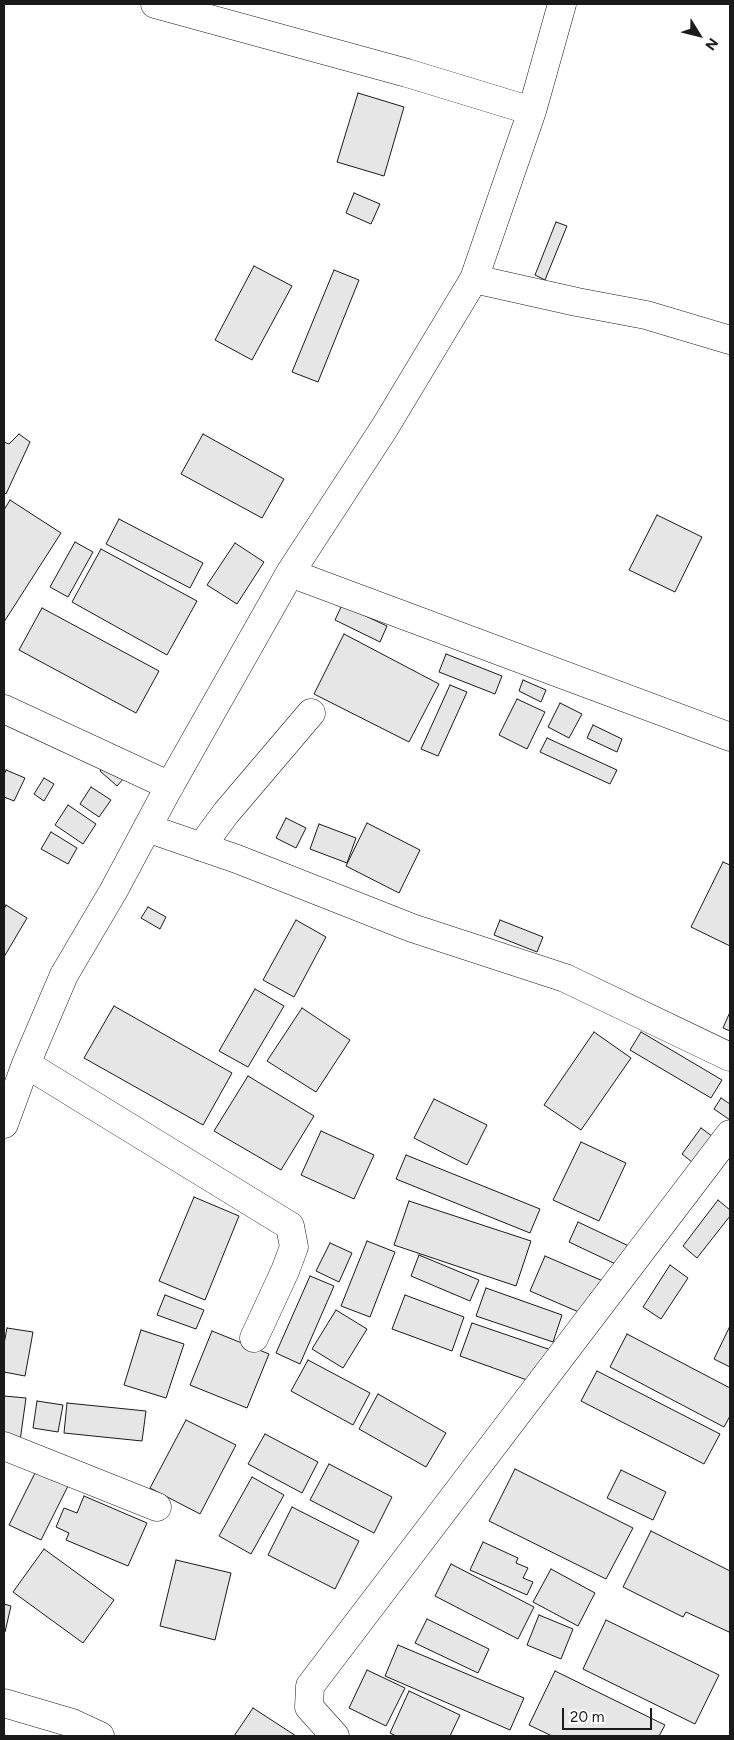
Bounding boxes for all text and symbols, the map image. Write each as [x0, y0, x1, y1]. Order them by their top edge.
north arrow [674, 10, 724, 60]
text: N [701, 35, 722, 53]
scale bar [564, 1698, 654, 1730]
text: 20 m [570, 1708, 604, 1726]

